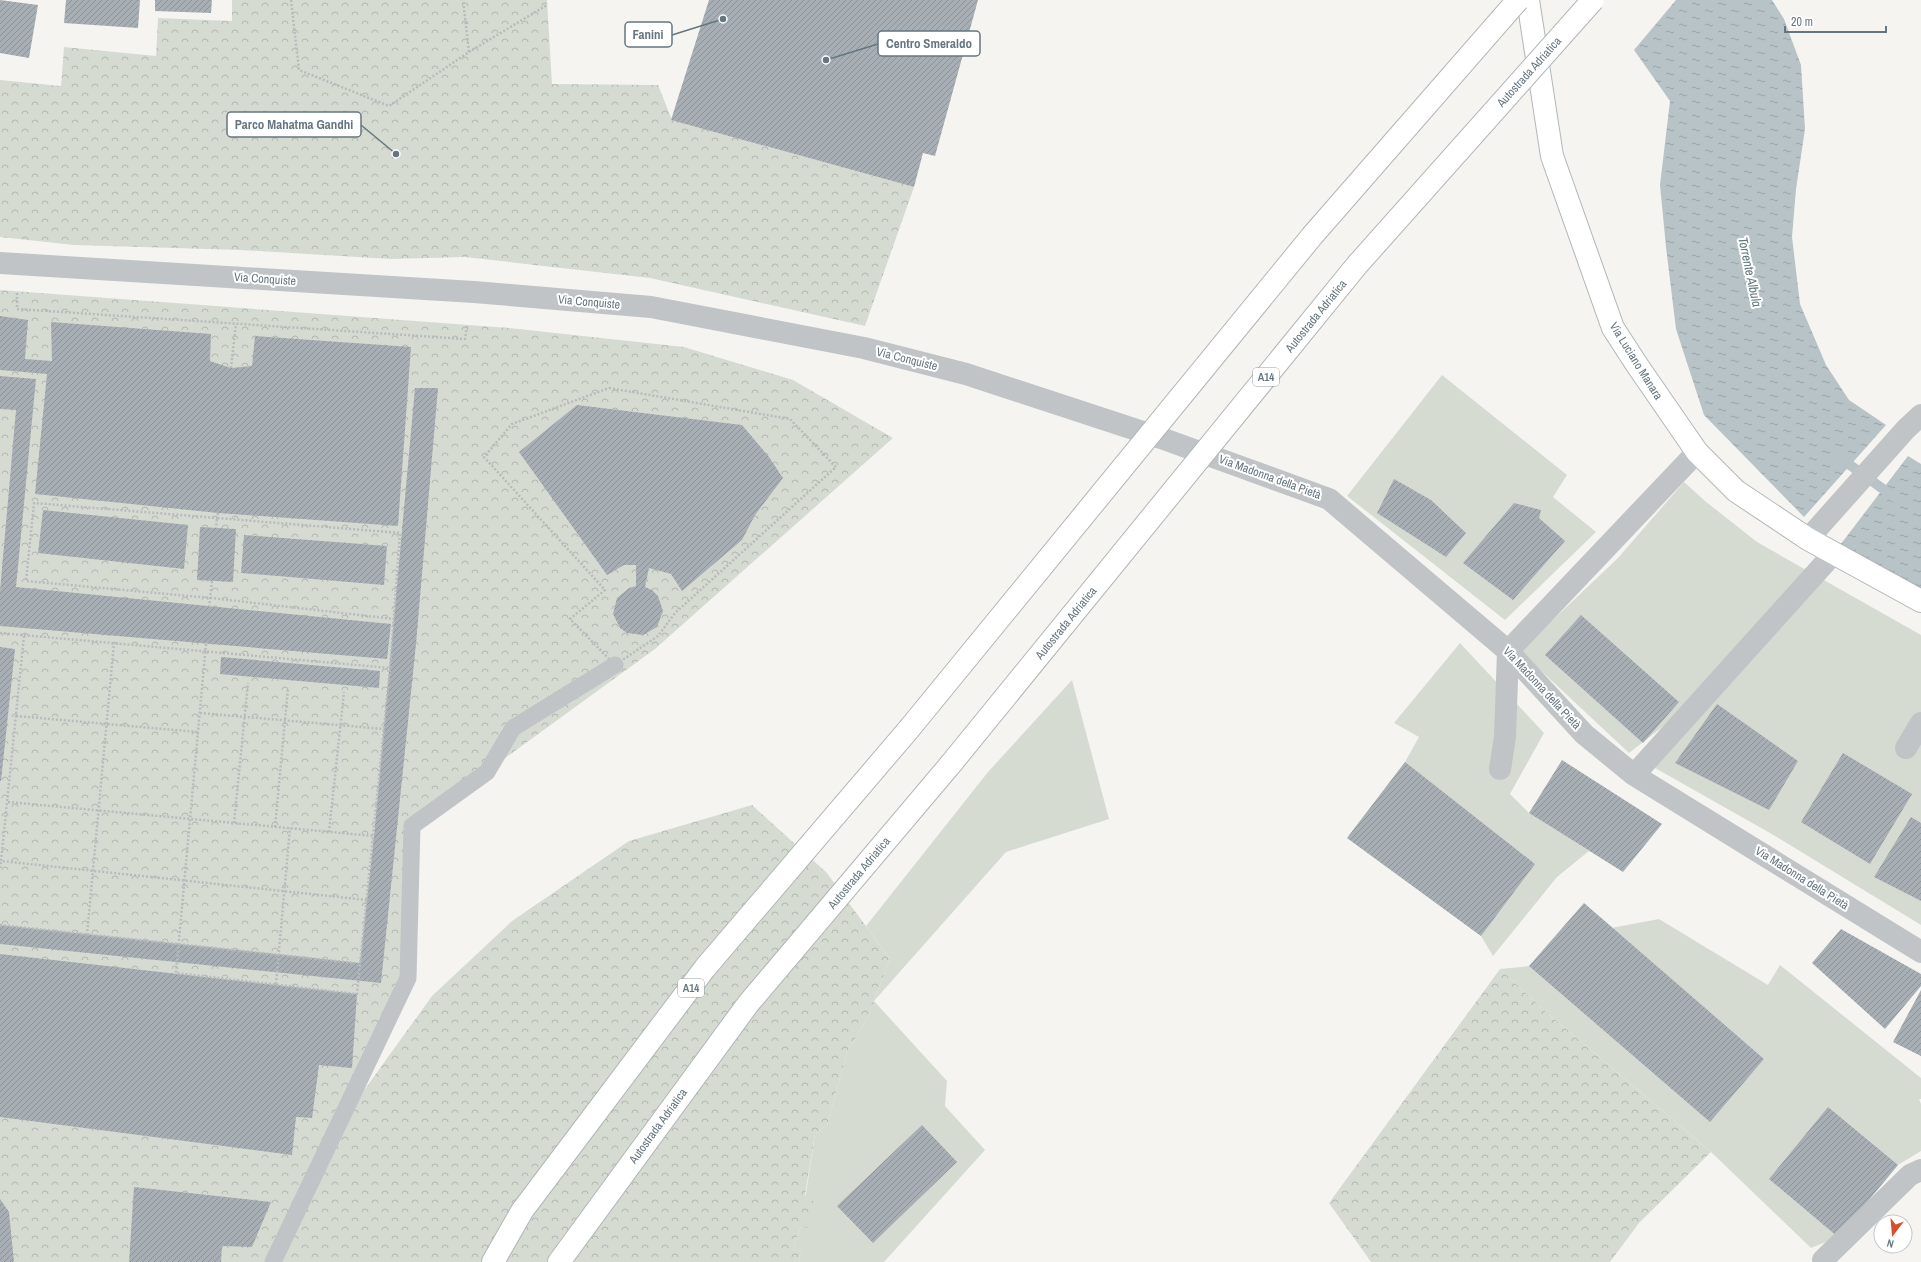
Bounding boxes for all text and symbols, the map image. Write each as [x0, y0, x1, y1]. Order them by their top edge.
scale bar [1785, 8, 1886, 34]
text: 20 m [1791, 14, 1813, 30]
callout: Fanini [625, 22, 672, 47]
text: Fanini [633, 26, 663, 43]
callout: Centro Smeraldo [878, 31, 980, 56]
street label: Autostrada Adriatica [1493, 33, 1565, 111]
text: Centro Smeraldo [886, 35, 972, 52]
callout: Parco Mahatma Gandhi [227, 112, 361, 137]
text: Parco Mahatma Gandhi [235, 116, 353, 133]
water label: Torrente Albula [1734, 236, 1766, 308]
street label: Via Conquiste [233, 269, 297, 289]
street label: Autostrada Adriatica [1281, 276, 1351, 356]
street label: Via Conquiste [557, 291, 621, 313]
street label: Via Luciano Manara [1606, 319, 1667, 403]
street label: Via Conquiste [875, 344, 939, 374]
road number: A14 [1253, 368, 1279, 386]
street label: Via Madonna della Pietà [1217, 451, 1324, 503]
street label: Autostrada Adriatica [1031, 583, 1101, 663]
street label: Via Madonna della Pietà [1499, 643, 1585, 733]
street label: Autostrada Adriatica [824, 833, 894, 913]
street label: Via Madonna della Pietà [1752, 843, 1852, 914]
road number: A14 [678, 979, 704, 997]
street label: Autostrada Adriatica [625, 1085, 691, 1168]
north arrow [1873, 1214, 1913, 1254]
text: N [1885, 1236, 1895, 1251]

